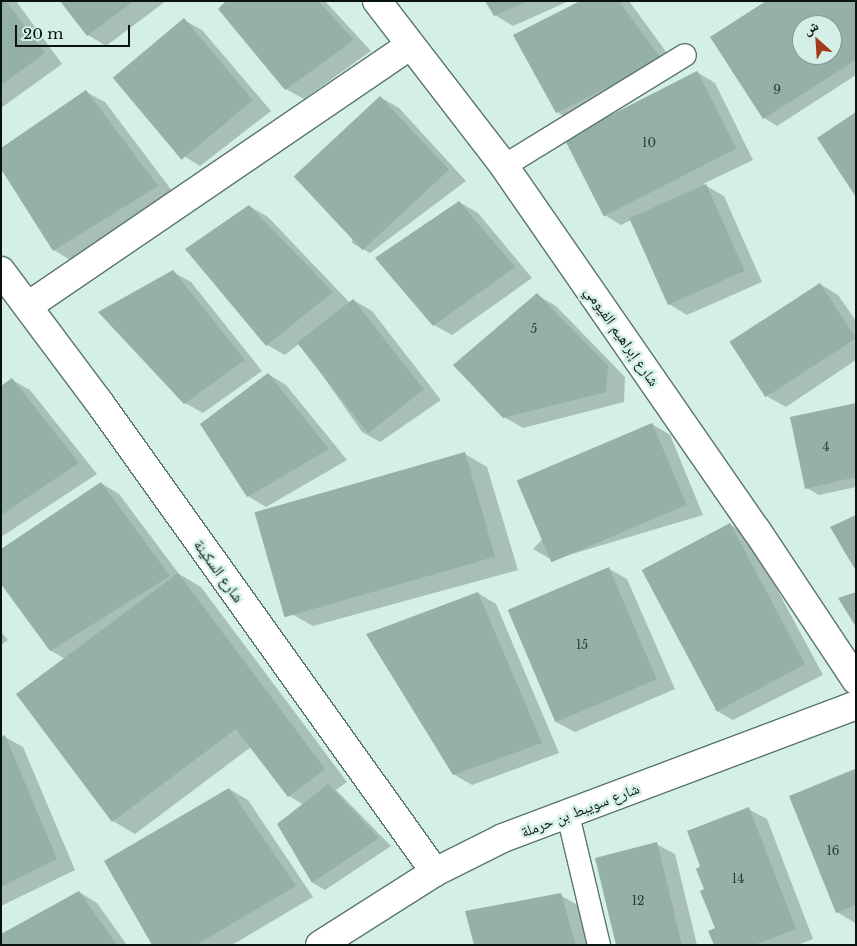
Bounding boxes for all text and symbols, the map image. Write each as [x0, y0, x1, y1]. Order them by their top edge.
scale bar [18, 15, 132, 47]
north arrow [792, 15, 842, 65]
text: ش [800, 16, 821, 39]
text: 20 m [23, 24, 63, 43]
house number: 9 [773, 83, 781, 97]
house number: 10 [642, 136, 656, 150]
street label: شارع إبراهيم الفيومي [581, 283, 663, 389]
house number: 5 [531, 322, 537, 336]
house number: 4 [822, 440, 830, 454]
street label: شارع السكينة [190, 536, 248, 606]
house number: 15 [576, 638, 588, 652]
street label: شارع سويبط بن حرملة [518, 779, 642, 841]
house number: 16 [826, 844, 840, 858]
house number: 14 [732, 872, 744, 886]
house number: 12 [632, 894, 644, 908]

